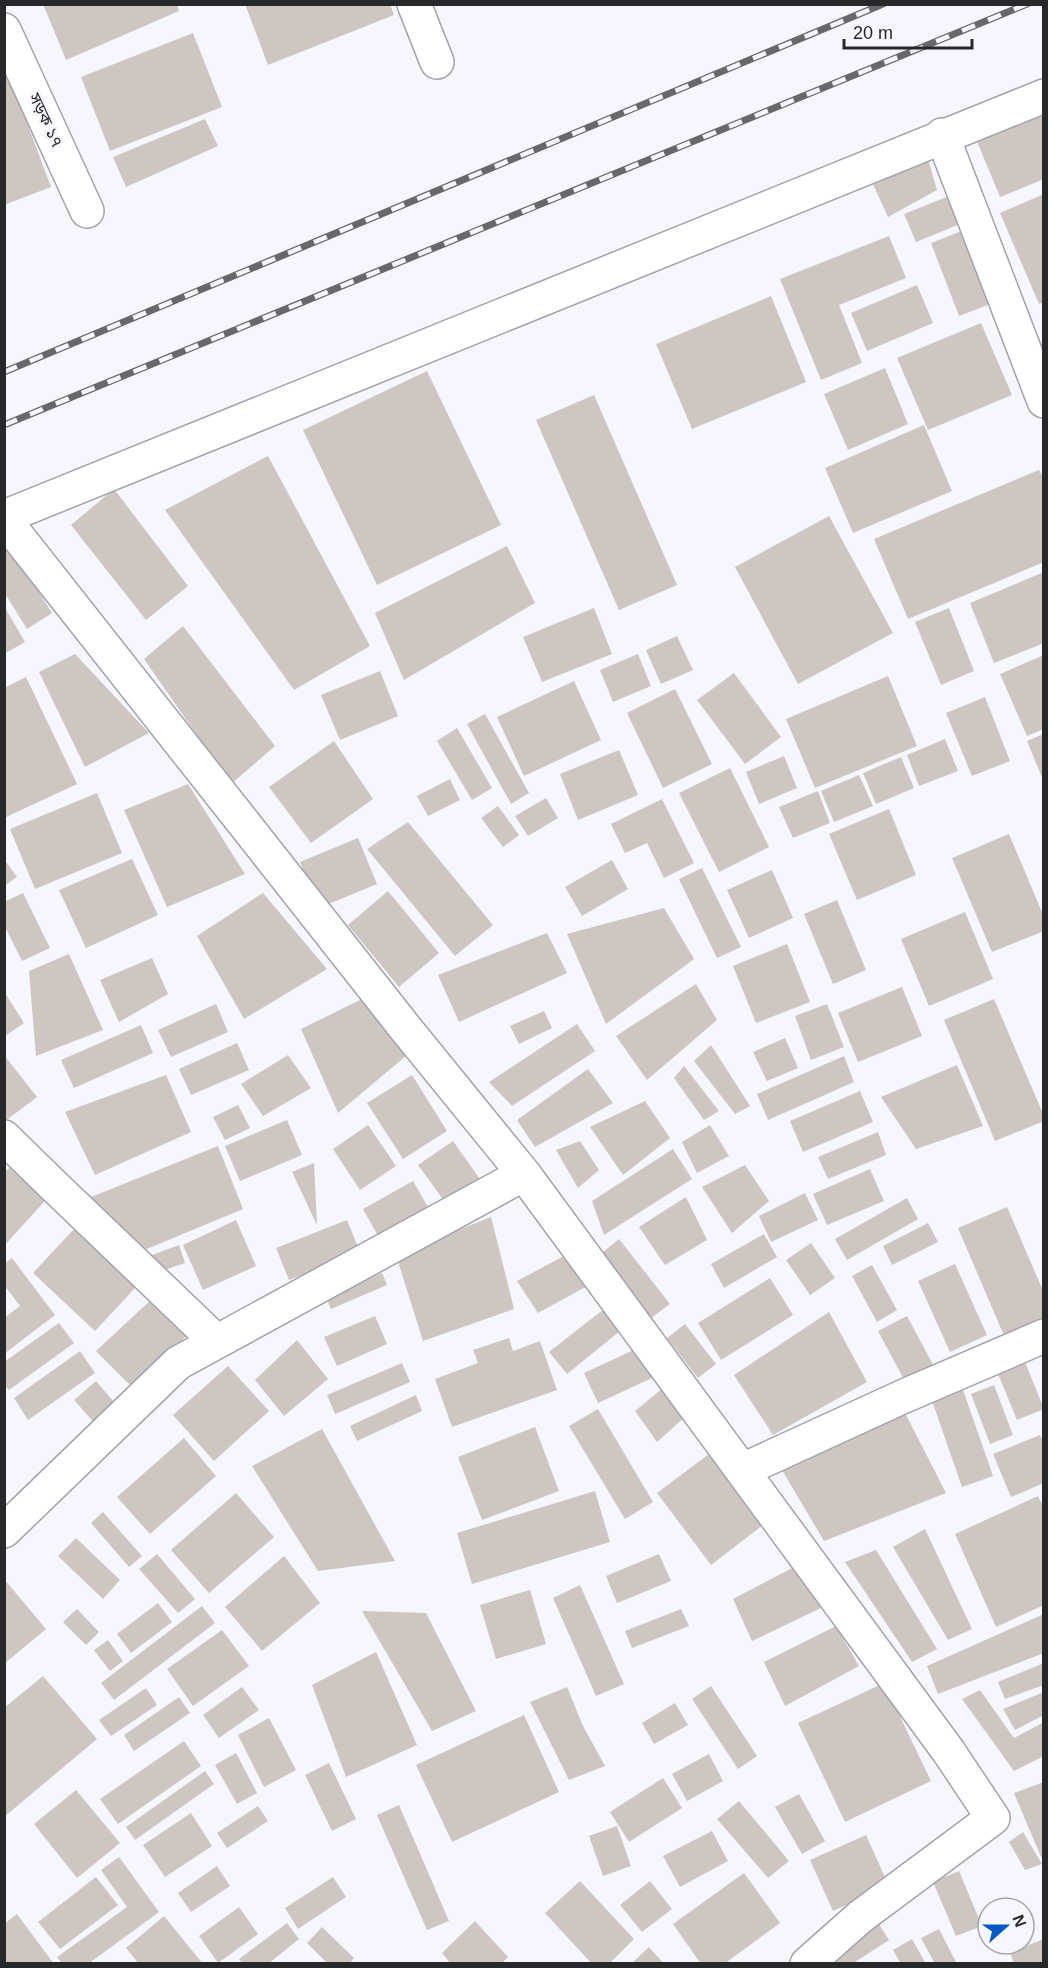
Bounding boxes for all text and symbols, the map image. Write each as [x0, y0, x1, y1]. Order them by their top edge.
scale bar [844, 12, 972, 50]
text: 20 m [853, 23, 893, 43]
street label: সড়ক ১৭ [26, 89, 66, 150]
north arrow [976, 1896, 1036, 1956]
text: N [1010, 1912, 1030, 1929]

